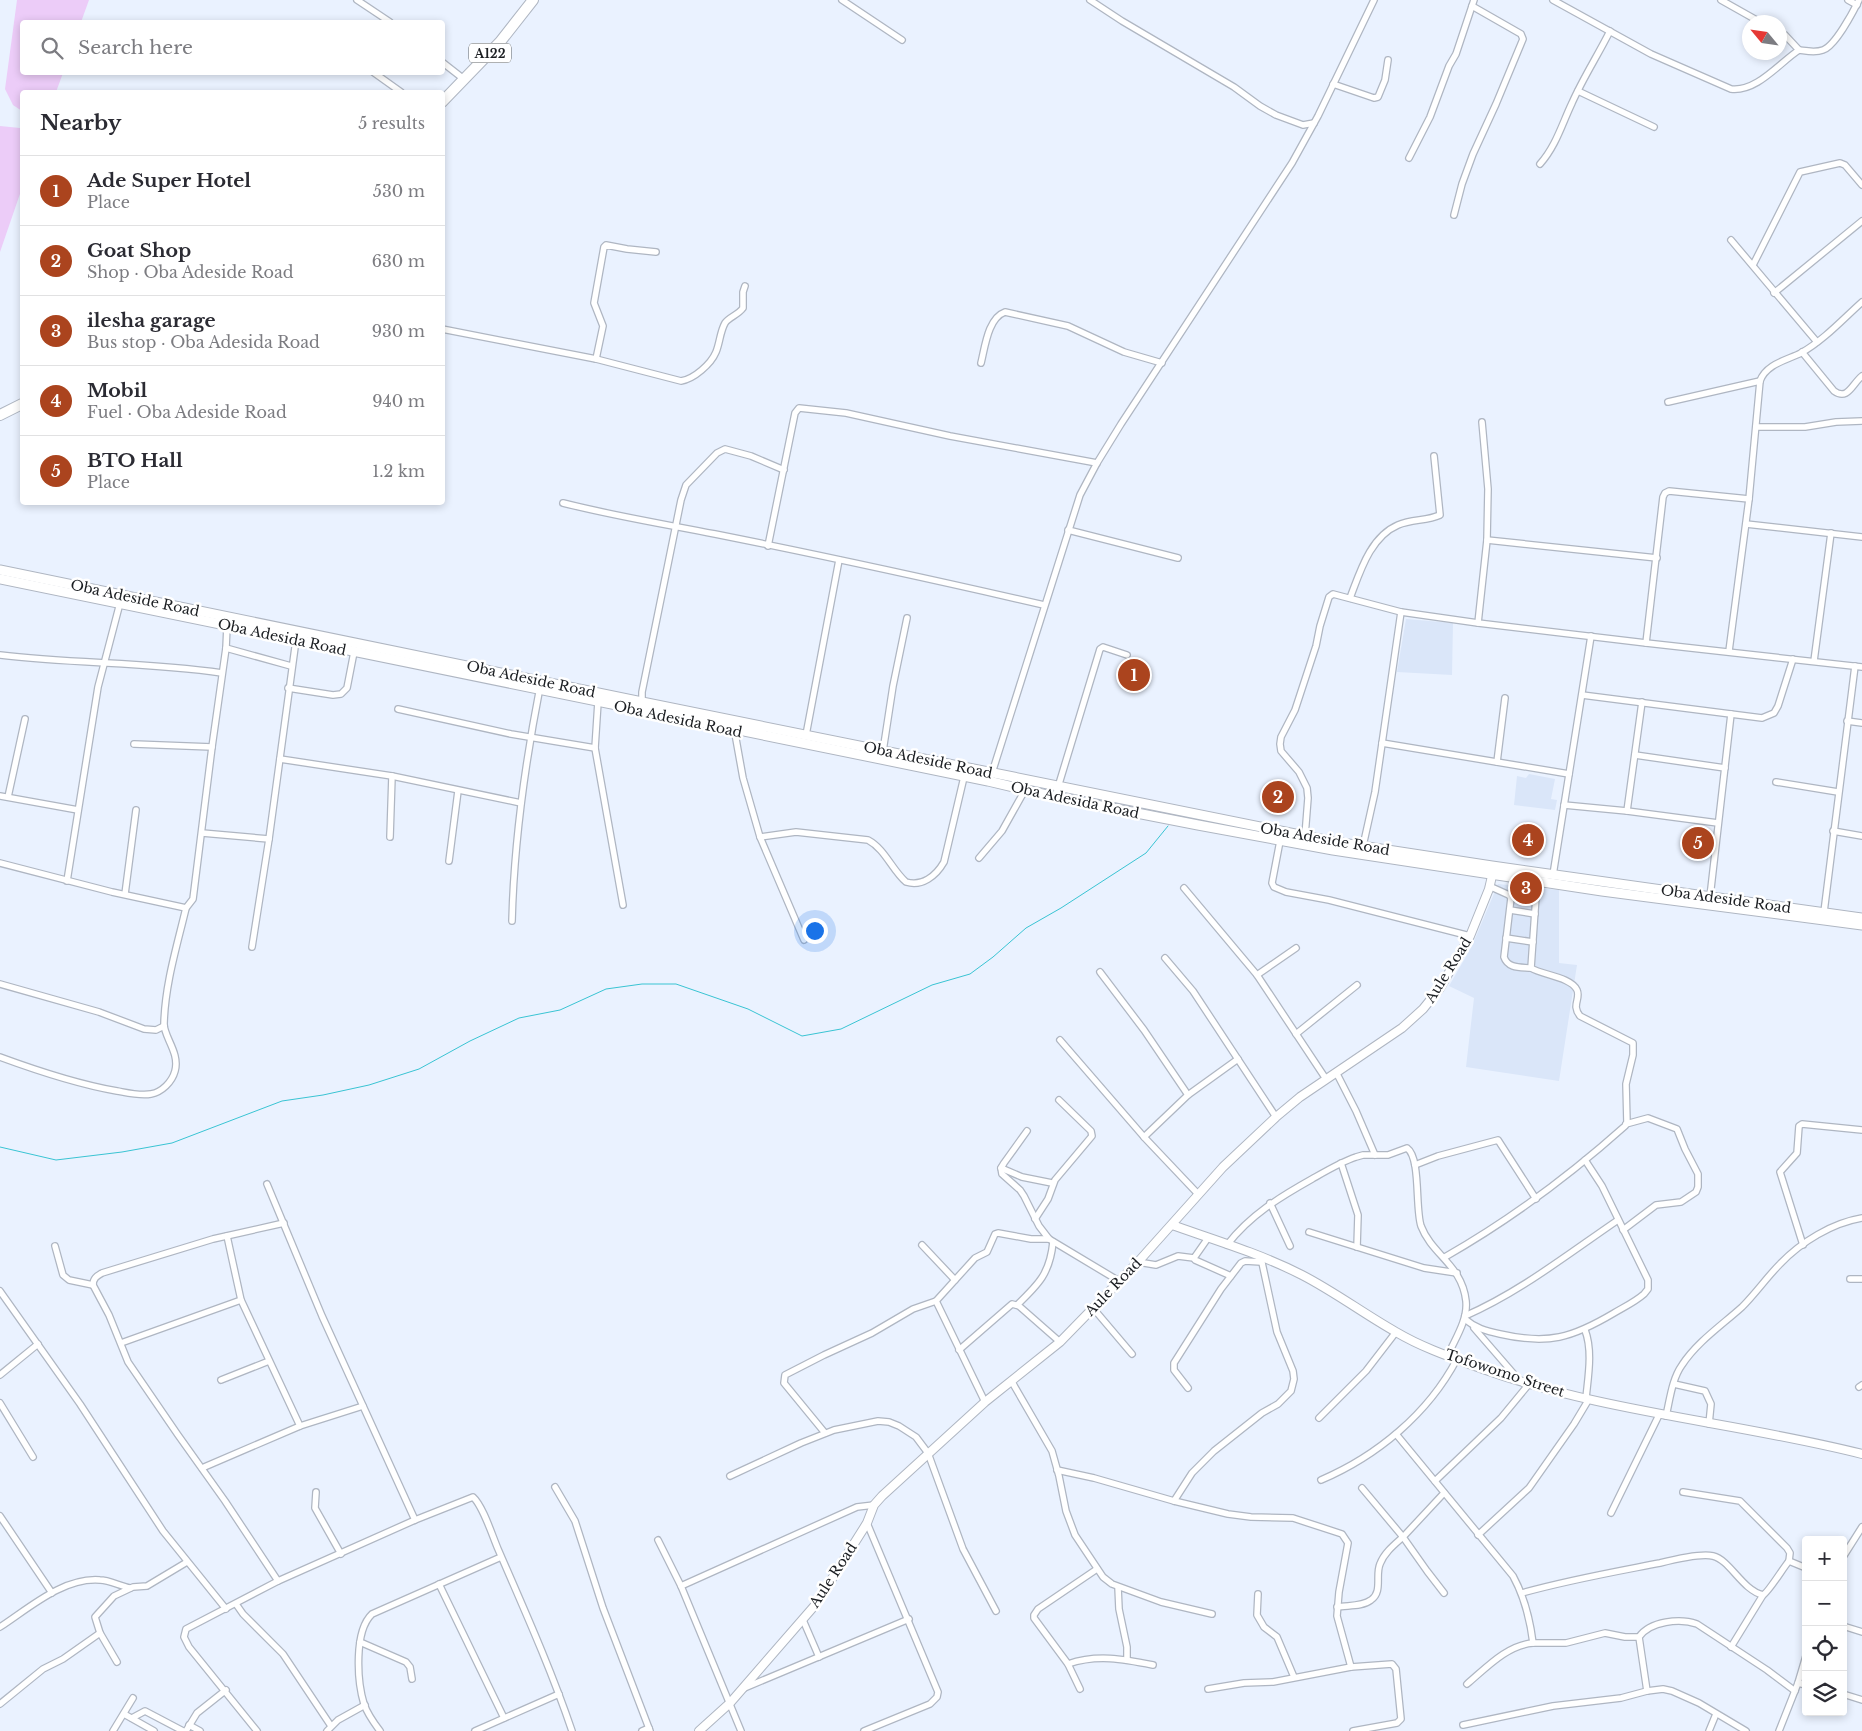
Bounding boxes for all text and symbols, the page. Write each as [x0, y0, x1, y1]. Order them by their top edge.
north arrow [1742, 15, 1787, 60]
search box [20, 20, 445, 75]
icon: search [38, 34, 66, 62]
text: Search here [78, 36, 193, 59]
road number: A122 [469, 44, 511, 62]
text: Nearby [40, 110, 121, 136]
text: 5 results [358, 113, 425, 133]
text: Ade Super Hotel [87, 169, 251, 192]
text: 1 [53, 181, 59, 201]
text: 530 m [373, 181, 425, 201]
text: Place [87, 192, 130, 212]
text: Goat Shop [87, 239, 191, 262]
text: 2 [51, 251, 61, 271]
text: 630 m [372, 251, 425, 271]
text: Shop · Oba Adeside Road [87, 262, 294, 282]
text: ilesha garage [87, 309, 216, 332]
text: 3 [51, 321, 61, 341]
text: 930 m [372, 321, 425, 341]
text: Bus stop · Oba Adesida Road [87, 332, 320, 352]
text: Mobil [87, 379, 147, 402]
text: 4 [51, 391, 61, 411]
text: 940 m [372, 391, 425, 411]
text: Fuel · Oba Adeside Road [87, 402, 287, 422]
text: BTO Hall [87, 449, 183, 472]
text: 5 [51, 461, 61, 481]
text: 1.2 km [372, 461, 425, 481]
text: Place [87, 472, 130, 492]
street label: Oba Adeside Road [69, 576, 202, 621]
street label: Oba Adesida Road [216, 615, 348, 660]
pin: 1 [1118, 656, 1150, 694]
street label: Oba Adeside Road [465, 657, 598, 702]
street label: Oba Adesida Road [612, 697, 744, 742]
street label: Oba Adeside Road [862, 738, 995, 783]
street label: Oba Adesida Road [1009, 778, 1141, 823]
pin: 2 [1262, 778, 1294, 816]
street label: Oba Adeside Road [1259, 819, 1392, 859]
pin: 4 [1512, 821, 1544, 859]
pin: 5 [1682, 824, 1714, 862]
pin: 3 [1510, 869, 1542, 907]
street label: Oba Adeside Road [1660, 881, 1793, 917]
your location [802, 918, 828, 944]
street label: Aule Road [1420, 933, 1475, 1007]
street label: Aule Road [1080, 1254, 1146, 1321]
street label: Tofowomo Street [1443, 1345, 1568, 1401]
map controls [1802, 1536, 1847, 1716]
button: + [1802, 1536, 1847, 1581]
street label: Aule Road [805, 1539, 861, 1612]
button: − [1802, 1581, 1847, 1626]
button: locate [1802, 1626, 1847, 1671]
button: layers [1802, 1671, 1847, 1716]

